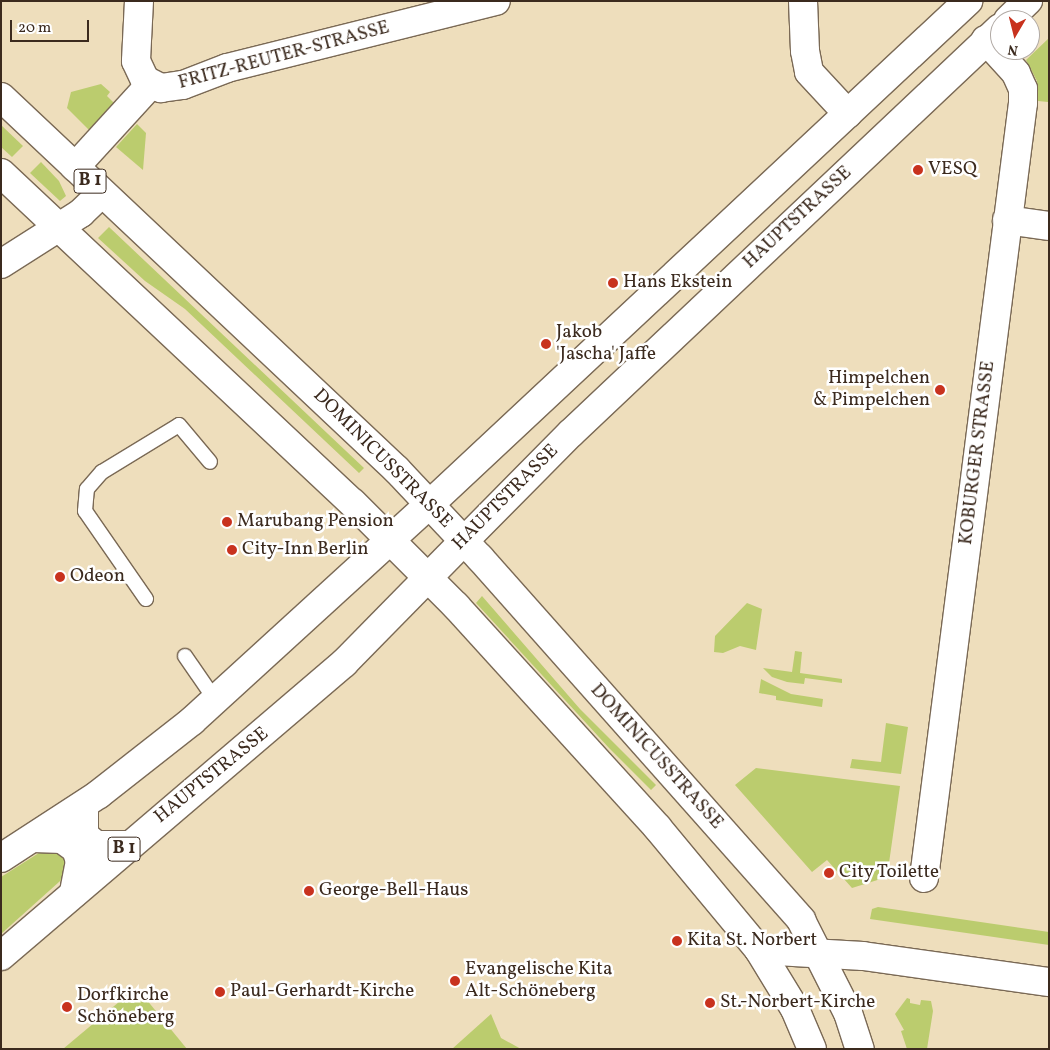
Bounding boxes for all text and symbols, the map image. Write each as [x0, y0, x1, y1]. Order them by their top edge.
scale bar [12, 10, 91, 42]
north arrow [990, 10, 1040, 60]
street label: FRITZ-REUTER-STRASSE [176, 17, 392, 95]
text: 20 m [18, 18, 51, 39]
text: N [1007, 39, 1019, 59]
place label: VESQ [928, 159, 977, 181]
street label: HAUPTSTRASSE [739, 162, 857, 274]
marker: VESQ [912, 164, 924, 176]
road number: B 1 [72, 166, 108, 197]
place label: Hans Ekstein [623, 272, 732, 294]
marker: Hans Ekstein [607, 277, 619, 289]
place label: Jakob 'Jascha' Jaffe [556, 322, 656, 366]
marker: Jakob 'Jascha' Jaffe [540, 338, 552, 350]
street label: KOBURGER STRASSE [955, 360, 1001, 546]
place label: Himpelchen & Pimpelchen [813, 368, 930, 412]
marker: Himpelchen & Pimpelchen [934, 384, 946, 396]
street label: DOMINICUSSTRASSE [308, 385, 456, 533]
street label: HAUPTSTRASSE [448, 440, 564, 556]
place label: Marubang Pension [237, 511, 394, 533]
marker: Marubang Pension [221, 516, 233, 528]
place label: City-Inn Berlin [242, 539, 369, 561]
marker: City-Inn Berlin [226, 544, 238, 556]
place label: Odeon [70, 566, 125, 588]
marker: Odeon [54, 571, 66, 583]
street label: DOMINICUSSTRASSE [585, 680, 727, 834]
street label: HAUPTSTRASSE [150, 723, 274, 829]
road number: B 1 [106, 834, 142, 864]
place label: City Toilette [839, 862, 940, 884]
marker: City Toilette [823, 867, 835, 879]
place label: George-Bell-Haus [319, 880, 468, 902]
marker: George-Bell-Haus [303, 885, 315, 897]
place label: Kita St. Norbert [687, 930, 817, 952]
marker: Kita St. Norbert [671, 935, 683, 947]
place label: Evangelische Kita Alt-Schöneberg [465, 959, 612, 1003]
marker: Evangelische Kita Alt-Schöneberg [449, 975, 461, 987]
place label: Paul-Gerhardt-Kirche [230, 981, 414, 1003]
place label: Dorfkirche Schöneberg [77, 985, 174, 1029]
marker: Paul-Gerhardt-Kirche [214, 986, 226, 998]
place label: St.-Norbert-Kirche [720, 992, 875, 1014]
marker: St.-Norbert-Kirche [704, 997, 716, 1009]
marker: Dorfkirche Schöneberg [61, 1001, 73, 1013]

